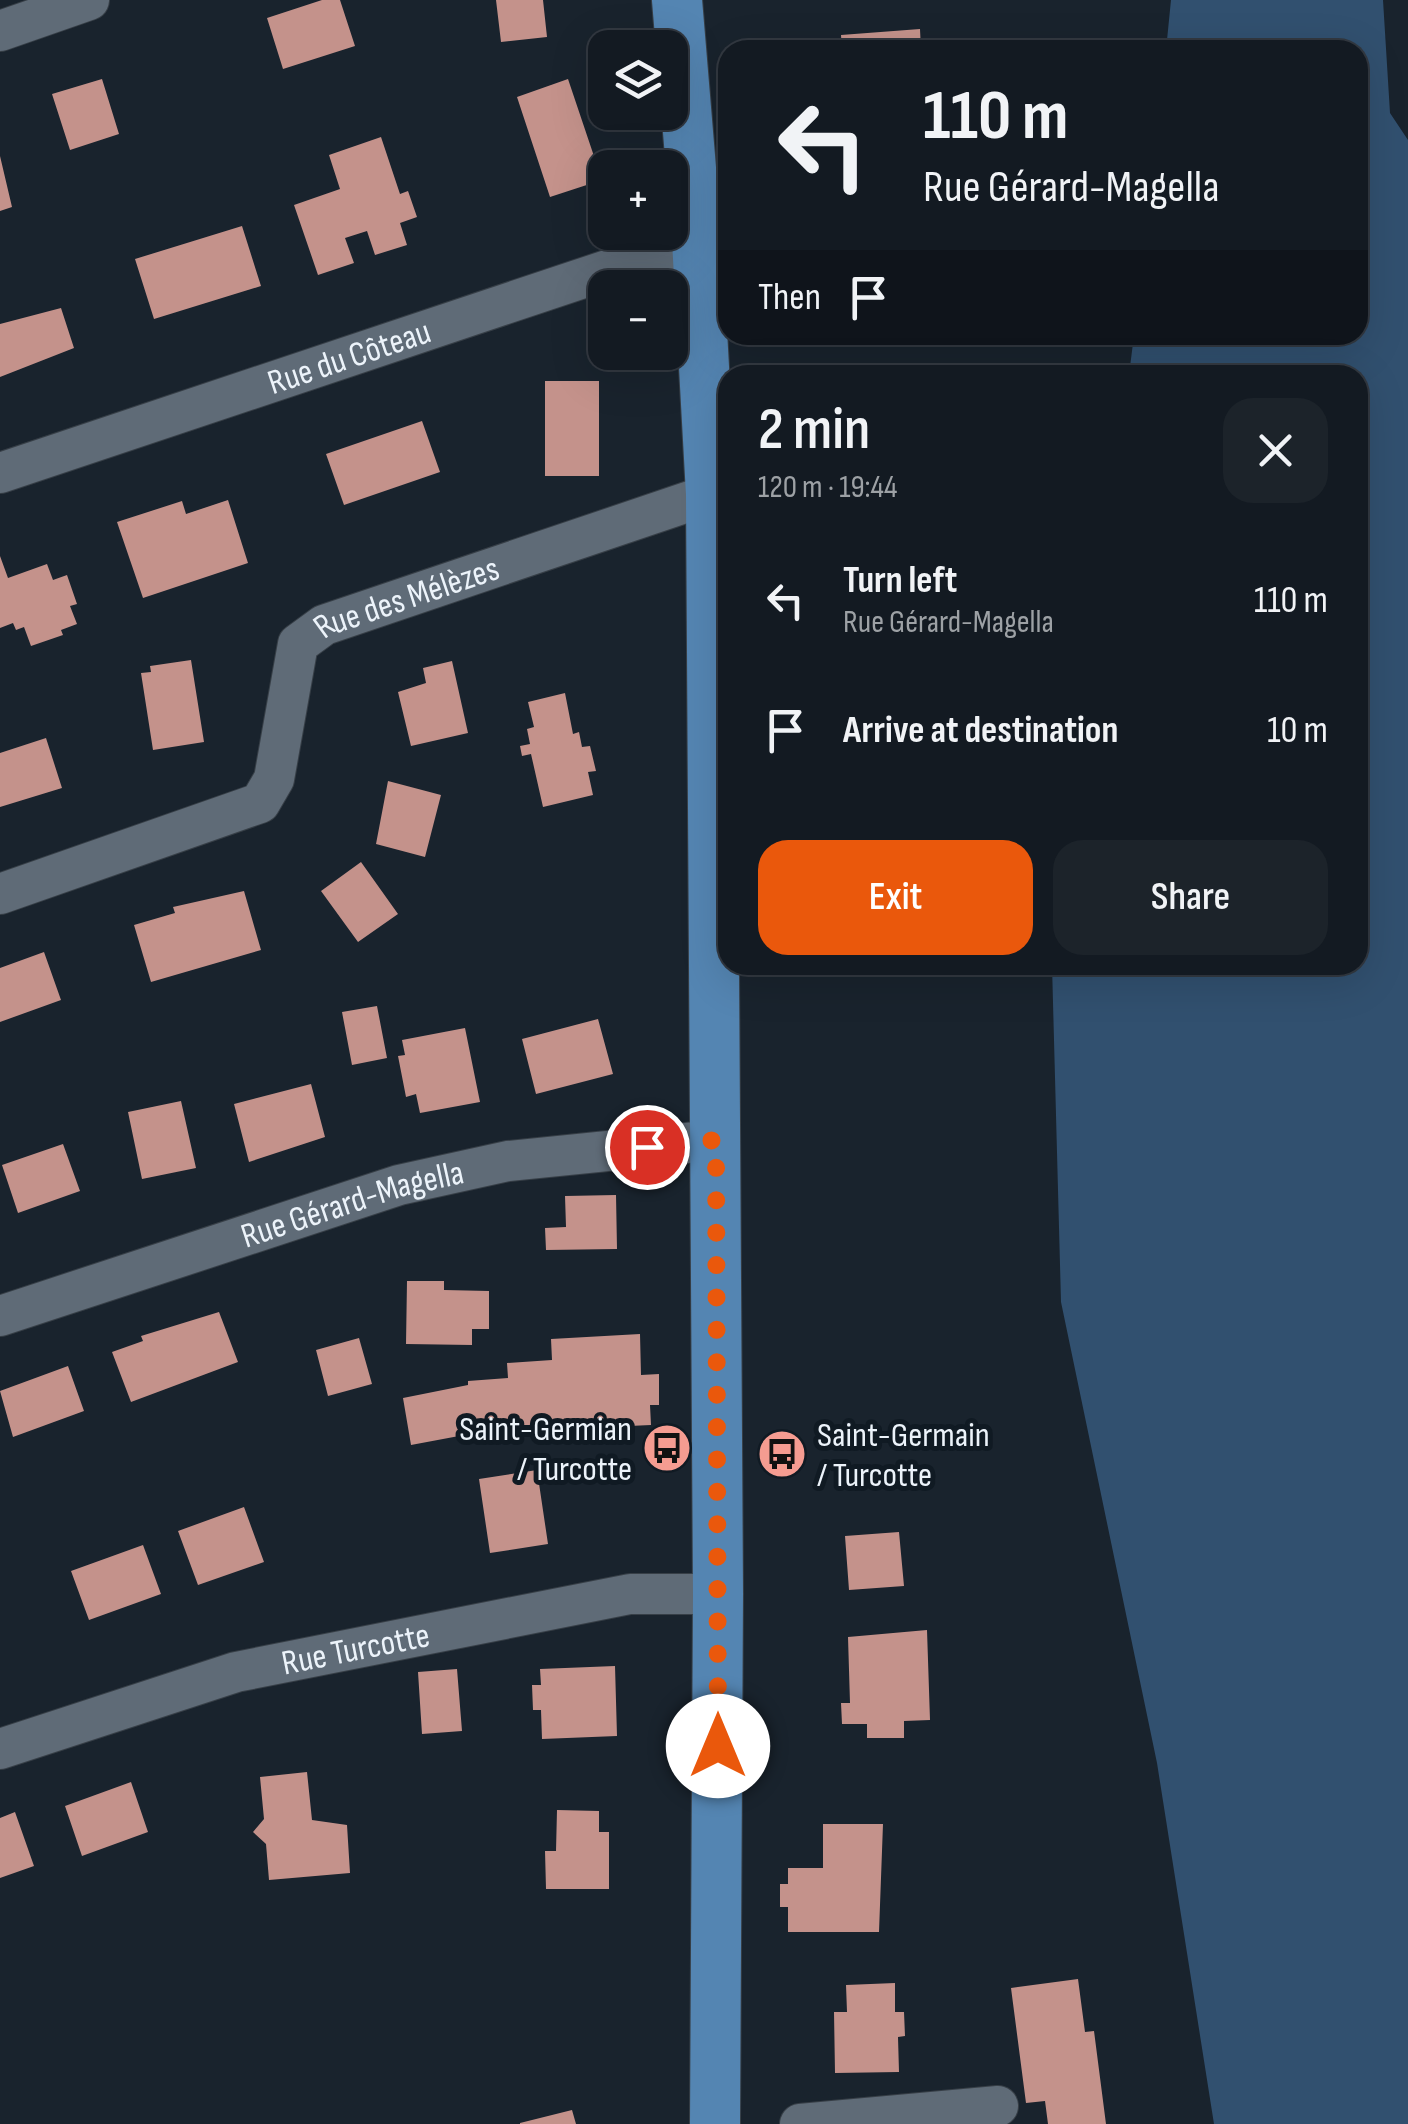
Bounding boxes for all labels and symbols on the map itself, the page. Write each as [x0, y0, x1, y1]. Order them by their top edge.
street label: Rue du Côteau [262, 311, 436, 405]
street label: Rue des Mélèzes [305, 547, 505, 648]
pin [605, 1105, 690, 1190]
street label: Rue Gérard-Magella [236, 1151, 468, 1258]
place label: Saint-Germian / Turcotte [459, 1408, 632, 1491]
place label: Saint-Germain / Turcotte [817, 1414, 990, 1497]
bus stop icon: Saint-Germian / Turcotte [641, 1422, 693, 1474]
bus stop icon: Saint-Germain / Turcotte [756, 1428, 808, 1480]
street label: Rue Turcotte [278, 1614, 433, 1685]
position arrow [666, 1694, 770, 1798]

